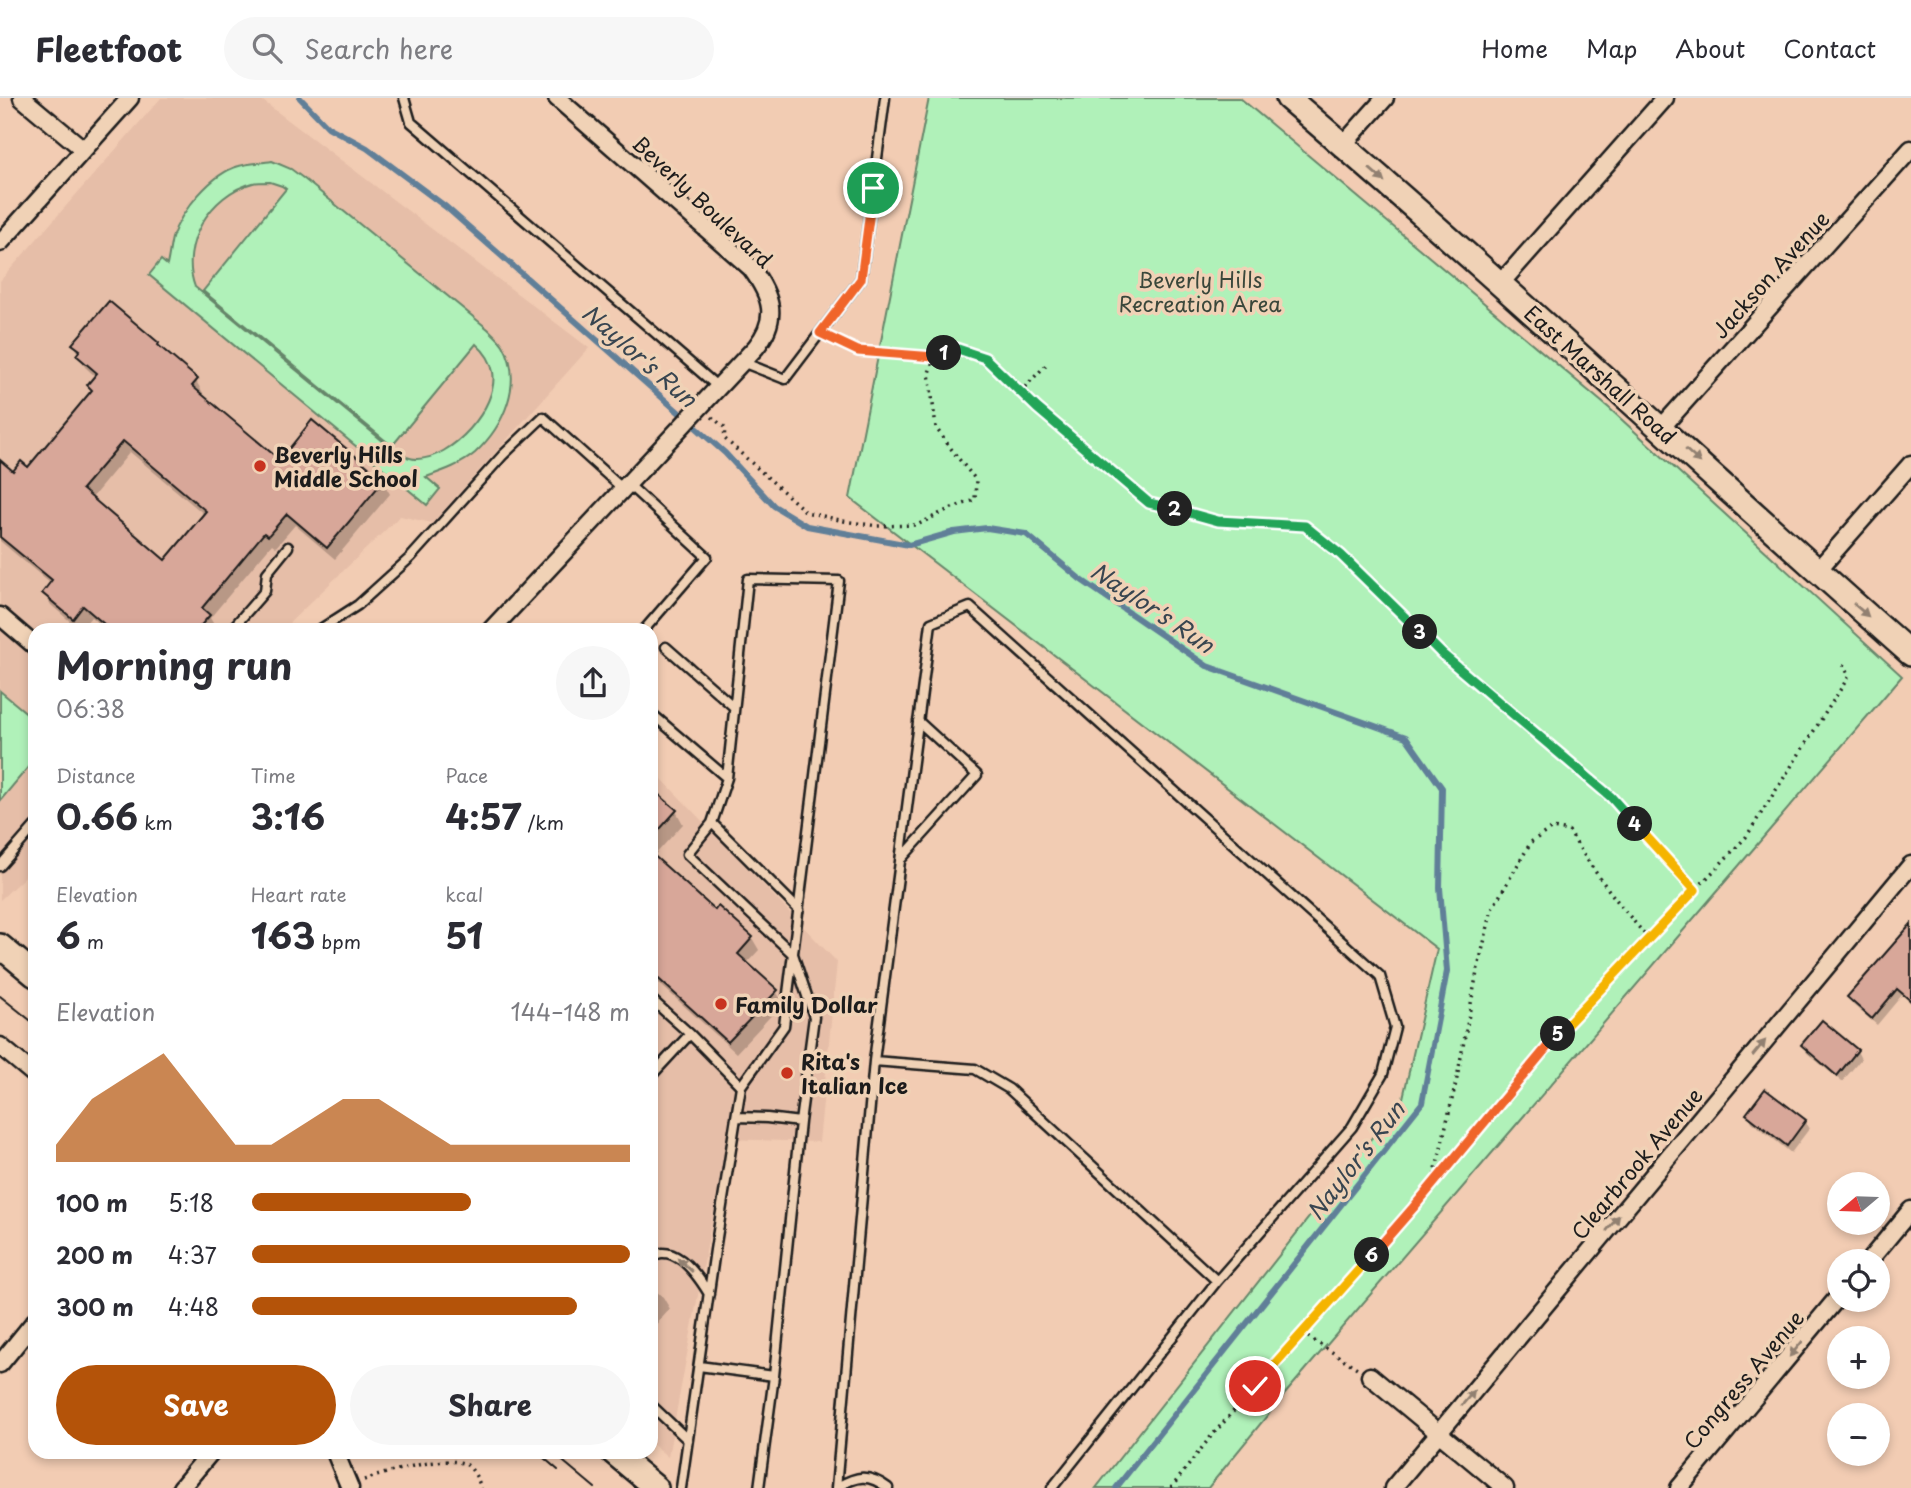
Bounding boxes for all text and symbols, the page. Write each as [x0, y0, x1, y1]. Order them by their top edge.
search box [224, 17, 714, 80]
text: Fleetfoot [35, 23, 182, 73]
icon: search [248, 29, 286, 67]
text: Search here [304, 29, 453, 68]
text: Home [1481, 30, 1548, 66]
text: Map [1586, 30, 1637, 66]
text: About [1675, 30, 1745, 66]
text: Contact [1783, 30, 1876, 66]
street label: Beverly Boulevard [626, 127, 781, 275]
pin [843, 158, 903, 218]
one-way arrow [1368, 167, 1386, 183]
icon: arrive [854, 169, 892, 207]
street label: Jackson Avenue [1704, 203, 1836, 345]
park label: Beverly Hills Recreation Area [1118, 263, 1282, 319]
water label: Naylor's Run [575, 295, 706, 416]
street label: East Marshall Road [1518, 297, 1684, 451]
pin: 1 [926, 336, 962, 370]
text: 1 [939, 338, 948, 366]
place label: Beverly Hills Middle School [274, 438, 418, 494]
one-way arrow [1684, 448, 1701, 464]
marker: Beverly Hills Middle School [252, 458, 268, 474]
pin: 2 [1158, 492, 1192, 526]
text: 2 [1168, 494, 1181, 522]
water label: Naylor's Run [1084, 553, 1223, 662]
one-way arrow [1852, 602, 1870, 618]
pin: 3 [1402, 614, 1438, 650]
text: 3 [1413, 617, 1426, 645]
text: Morning run [56, 636, 292, 693]
button: share [556, 646, 630, 720]
text: 06:38 [56, 691, 125, 726]
text: Distance [56, 761, 136, 789]
text: Time [251, 761, 296, 789]
text: Pace [445, 761, 488, 789]
text: 0.66 [56, 789, 138, 842]
text: 3:16 [251, 789, 325, 842]
text: 4:57 [445, 789, 521, 842]
pin: 4 [1618, 806, 1652, 842]
text: km [138, 808, 173, 836]
text: /km [521, 808, 564, 836]
text: 4 [1628, 809, 1641, 837]
text: Elevation [56, 880, 138, 908]
text: Heart rate [251, 880, 347, 908]
text: kcal [445, 880, 483, 908]
text: 6 [56, 908, 81, 961]
text: 163 [251, 908, 315, 961]
text: 51 [445, 908, 483, 961]
text: m [81, 927, 104, 955]
text: bpm [315, 927, 361, 955]
place label: Family Dollar [735, 988, 878, 1020]
text: Elevation [56, 994, 155, 1029]
text: 144–148 m [510, 994, 630, 1029]
marker: Family Dollar [713, 996, 729, 1012]
pin: 5 [1540, 1016, 1576, 1052]
text: 5 [1551, 1019, 1564, 1047]
one-way arrow [1751, 1040, 1766, 1057]
place label: Rita's Italian Ice [801, 1045, 908, 1101]
marker: Rita's Italian Ice [779, 1065, 795, 1081]
street label: Clearbrook Avenue [1563, 1080, 1709, 1246]
water label: Naylor's Run [1297, 1092, 1413, 1227]
north arrow [1827, 1172, 1890, 1236]
map controls [1827, 1172, 1890, 1466]
text: 100 m [56, 1185, 128, 1220]
text: 5:18 [168, 1185, 214, 1220]
one-way arrow [1606, 1214, 1621, 1232]
text: 200 m [56, 1237, 133, 1272]
text: 4:37 [168, 1237, 217, 1272]
pin: 6 [1354, 1238, 1390, 1272]
text: 6 [1365, 1240, 1378, 1268]
button: locate [1827, 1249, 1890, 1312]
one-way arrow [676, 1257, 694, 1273]
text: 300 m [56, 1289, 134, 1324]
text: 4:48 [168, 1289, 219, 1324]
street label: Congress Avenue [1675, 1303, 1811, 1455]
button: + [1827, 1326, 1890, 1389]
one-way arrow [1788, 1339, 1803, 1357]
pin [1225, 1356, 1285, 1416]
button: Save [56, 1365, 336, 1445]
button: Share [350, 1365, 630, 1445]
icon: check [1236, 1367, 1274, 1405]
one-way arrow [1460, 1389, 1475, 1406]
button: − [1827, 1403, 1890, 1466]

